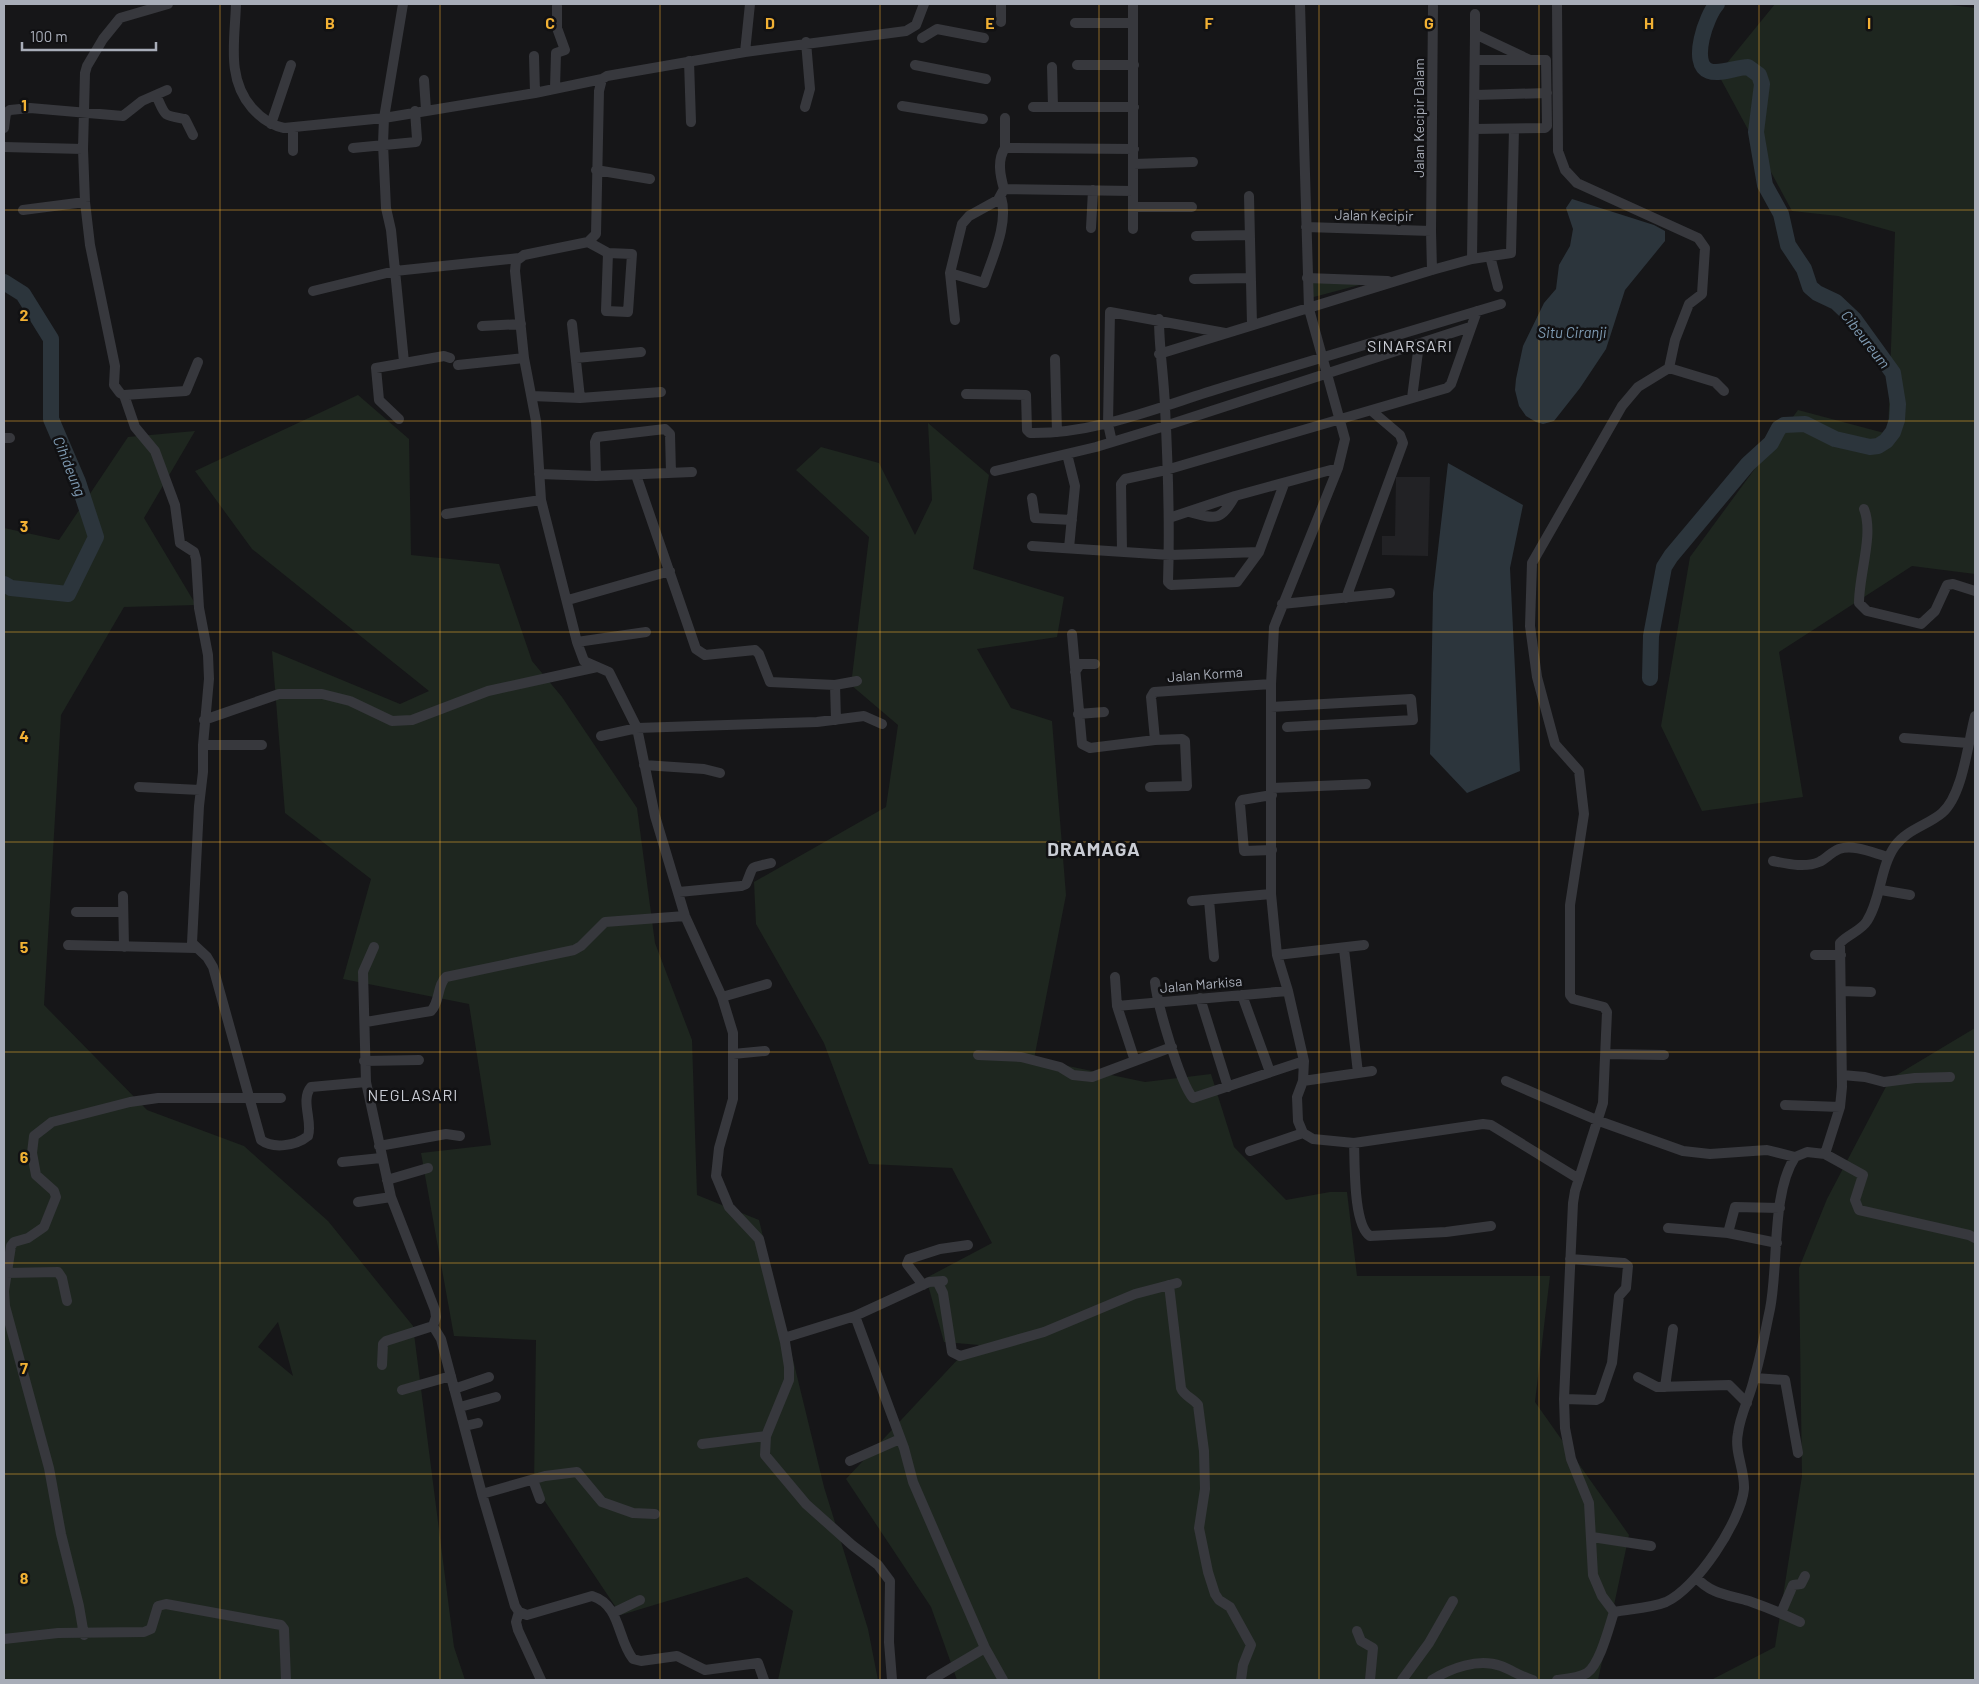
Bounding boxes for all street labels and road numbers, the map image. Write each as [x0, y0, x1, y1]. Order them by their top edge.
street label: Jalan Kecipir Dalam [1410, 58, 1427, 178]
street label: Jalan Kecipir [1334, 206, 1414, 224]
street label: Jalan Korma [1167, 663, 1243, 685]
street label: Jalan Markisa [1159, 972, 1243, 996]

